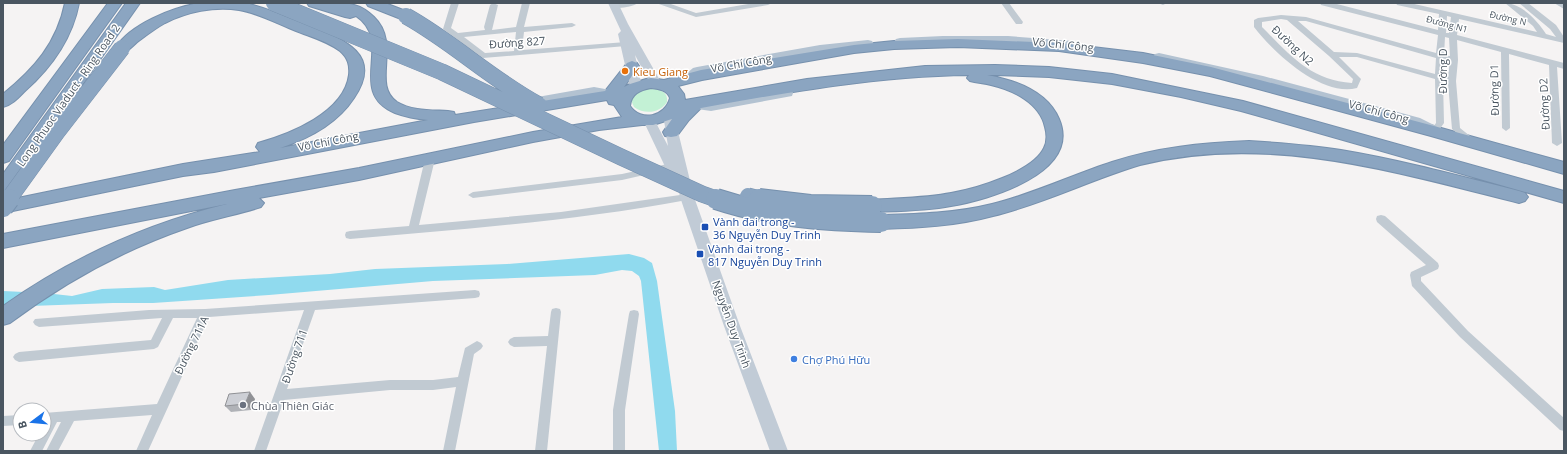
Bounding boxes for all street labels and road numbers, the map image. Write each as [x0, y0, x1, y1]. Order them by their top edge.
street label: Đường N [1488, 7, 1528, 29]
street label: Đường N1 [1425, 12, 1469, 36]
street label: Long Phuoc Viaduct - Ring Road 2 [13, 21, 123, 169]
street label: Đường N2 [1269, 22, 1317, 68]
street label: Đường 827 [488, 33, 546, 51]
street label: Võ Chí Công [1032, 33, 1094, 55]
street label: Đường D [1435, 48, 1450, 94]
street label: Võ Chí Công [709, 50, 773, 76]
street label: Đường D1 [1486, 64, 1502, 116]
street label: Đường D2 [1535, 78, 1553, 130]
street label: Võ Chí Công [1347, 96, 1411, 126]
street label: Võ Chí Công [296, 128, 360, 154]
street label: Nguyễn Duy Trinh [709, 278, 755, 370]
street label: Đường 711A [170, 313, 212, 377]
street label: Đường 711 [278, 327, 310, 385]

